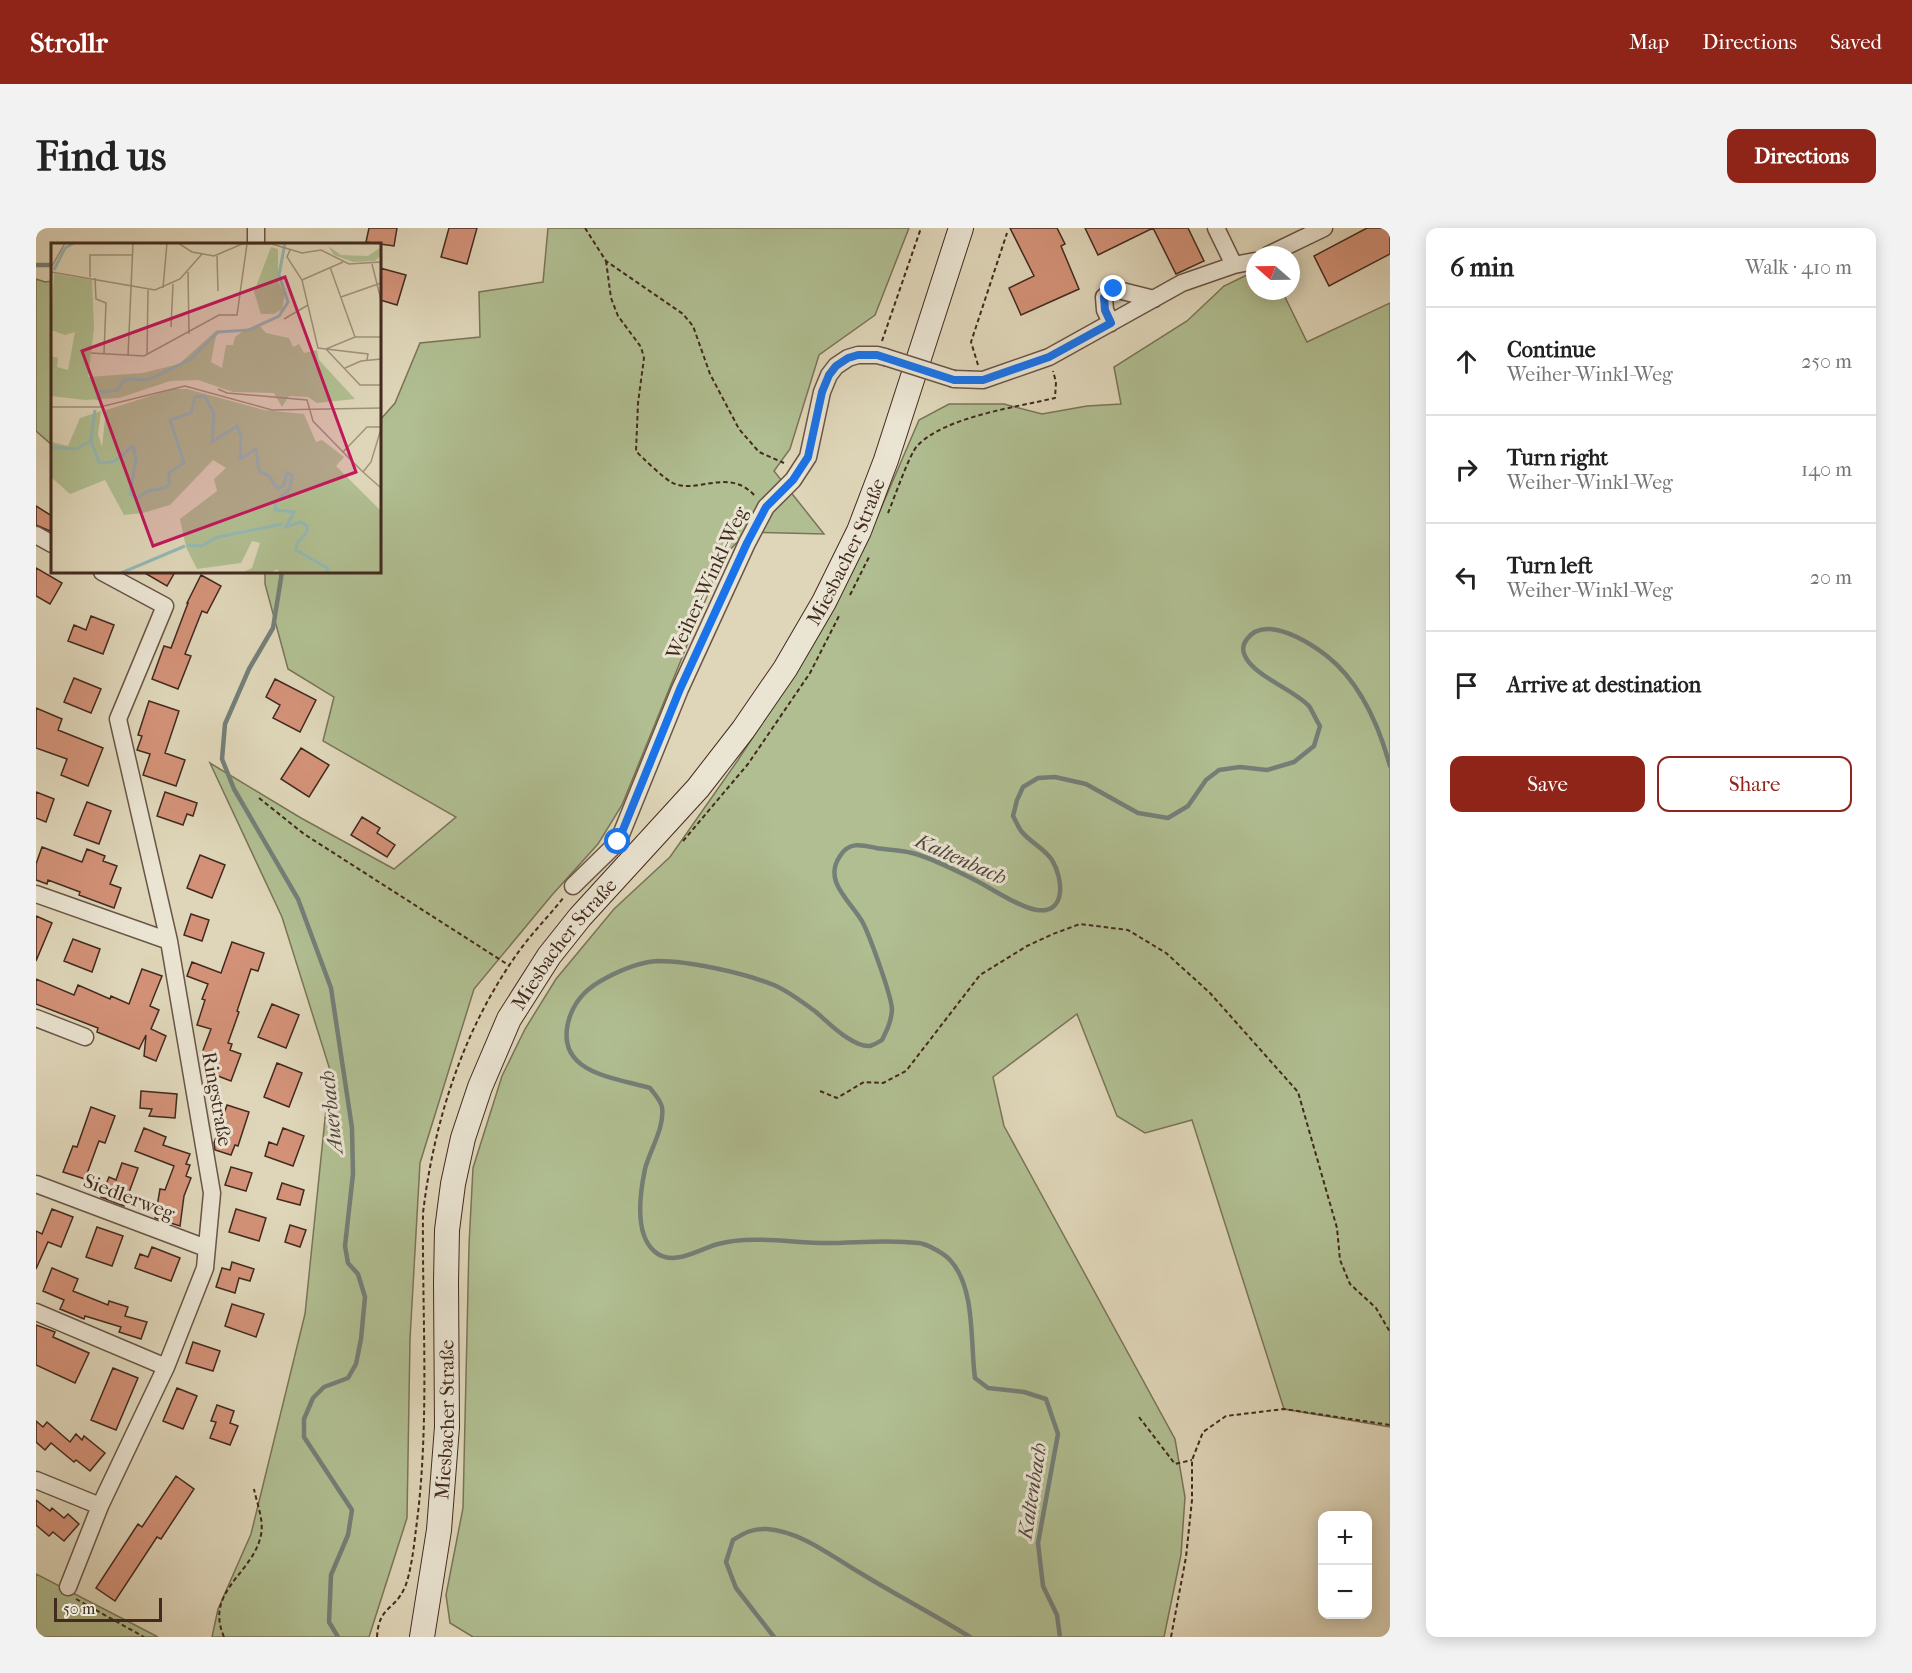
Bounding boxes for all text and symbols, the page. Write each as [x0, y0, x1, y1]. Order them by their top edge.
text: Strollr [30, 26, 108, 59]
text: Map [1629, 30, 1669, 54]
text: Directions [1702, 30, 1797, 54]
text: Saved [1830, 30, 1882, 54]
button: Directions [1727, 129, 1876, 183]
text: Find us [36, 132, 166, 181]
inset map [51, 243, 381, 573]
north arrow [1246, 246, 1300, 300]
text: 6 min [1450, 252, 1514, 283]
text: Walk · 410 m [1745, 256, 1852, 279]
route end [1100, 275, 1126, 301]
text: Continue [1507, 337, 1596, 363]
icon: ahead [1450, 345, 1483, 378]
text: 250 m [1801, 350, 1852, 373]
text: Weiher-Winkl-Weg [1507, 363, 1673, 386]
text: Turn right [1507, 445, 1608, 471]
icon: right [1450, 453, 1483, 486]
text: 140 m [1801, 458, 1852, 481]
text: Weiher-Winkl-Weg [1507, 471, 1673, 494]
street label: Miesbacher Straße [801, 475, 890, 629]
street label: Weiher-Winkl-Weg [661, 503, 753, 664]
text: Turn left [1507, 553, 1593, 579]
icon: left [1450, 561, 1483, 594]
text: 20 m [1810, 566, 1852, 589]
text: Weiher-Winkl-Weg [1507, 579, 1673, 602]
icon: arrive [1450, 669, 1483, 702]
text: Arrive at destination [1507, 672, 1701, 698]
button: Save [1450, 756, 1645, 812]
button: Share [1657, 756, 1852, 812]
water label: Kaltenbach [910, 827, 1010, 890]
route start [604, 828, 630, 854]
street label: Miesbacher Straße [506, 873, 621, 1014]
street label: Ringstraße [197, 1050, 237, 1148]
water label: Auerbach [315, 1069, 348, 1158]
street label: Siedlerweg [80, 1169, 178, 1225]
street label: Miesbacher Straße [430, 1340, 459, 1500]
water label: Kaltenbach [1012, 1441, 1051, 1543]
map controls [1318, 1511, 1372, 1619]
button: + [1318, 1511, 1372, 1565]
button: − [1318, 1565, 1372, 1619]
scale bar [54, 1595, 162, 1622]
text: 50 m [63, 1599, 95, 1618]

